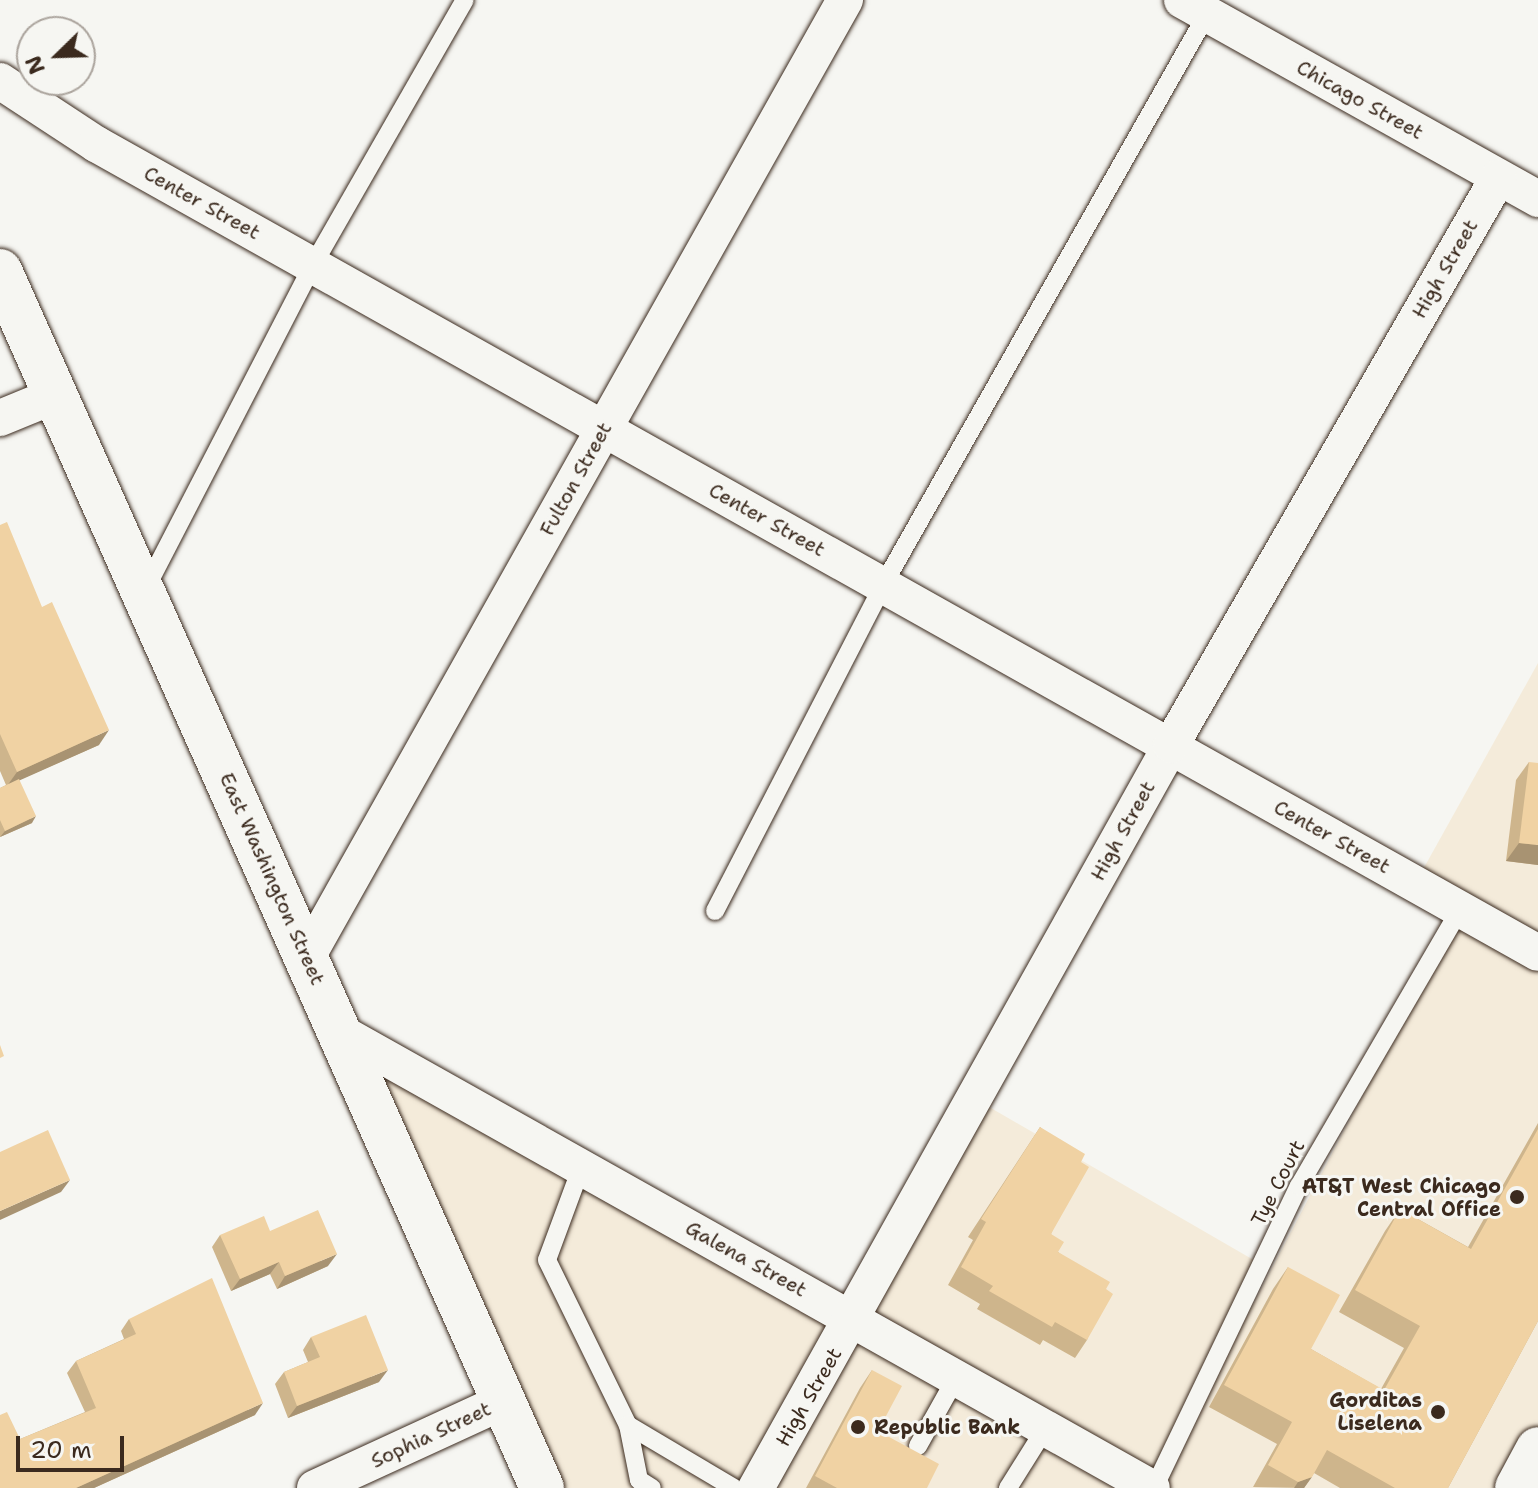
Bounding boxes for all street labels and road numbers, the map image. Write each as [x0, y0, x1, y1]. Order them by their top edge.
street label: Chicago Street [1292, 55, 1428, 145]
street label: Center Street [140, 161, 264, 245]
street label: High Street [1407, 215, 1483, 323]
street label: Fulton Street [535, 418, 617, 540]
street label: Center Street [705, 478, 829, 562]
street label: East Washington Street [214, 769, 330, 989]
street label: High Street [1086, 777, 1160, 885]
street label: Center Street [1270, 795, 1394, 879]
street label: Tye Court [1246, 1136, 1310, 1230]
street label: Galena Street [681, 1216, 811, 1302]
street label: High Street [771, 1343, 847, 1451]
street label: Sophia Street [367, 1397, 495, 1473]

